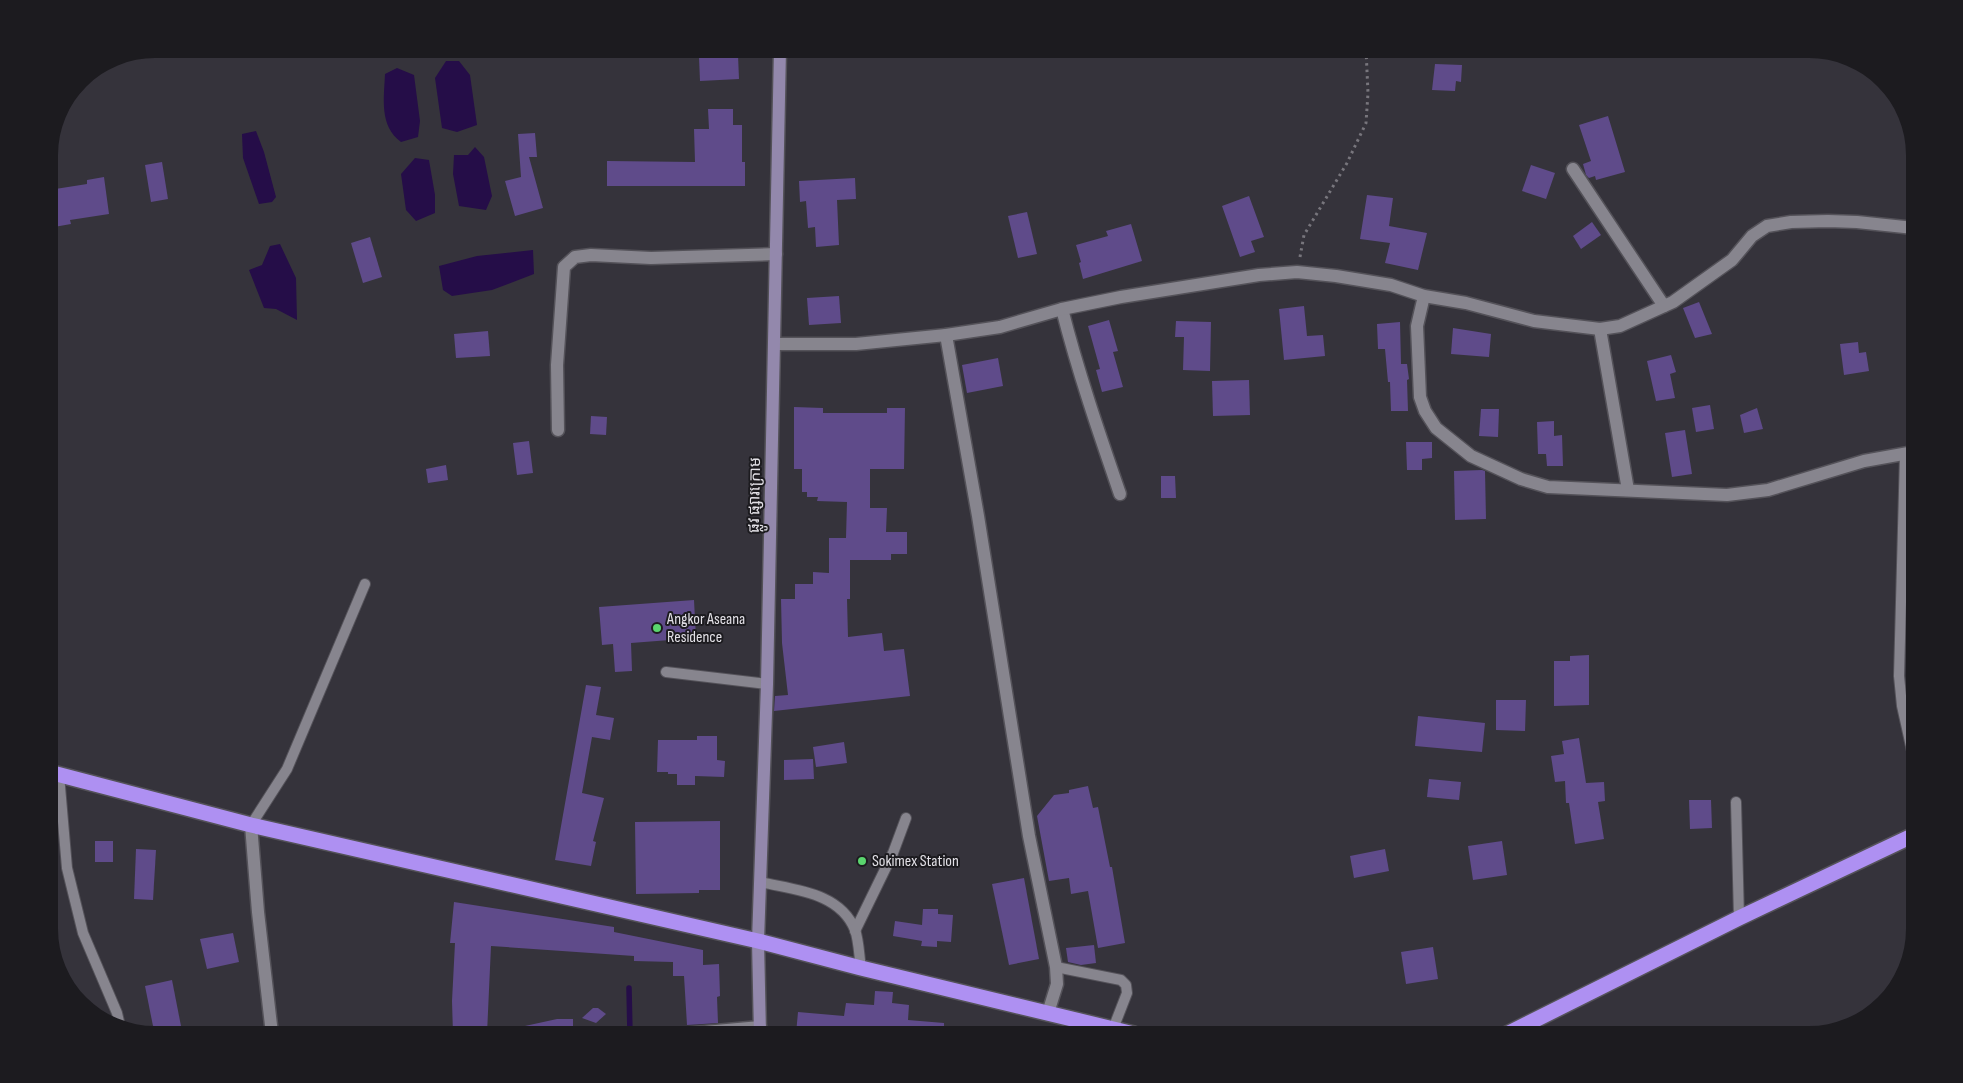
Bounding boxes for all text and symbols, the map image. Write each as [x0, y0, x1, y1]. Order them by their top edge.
street label: ផ្លូវ ផ្សារក្រោម [745, 457, 769, 533]
place label: Angkor Aseana Residence [666, 610, 745, 647]
marker: Angkor Aseana Residence [651, 622, 663, 634]
place label: Sokimex Station [872, 852, 959, 871]
marker: Sokimex Station [856, 855, 868, 867]

